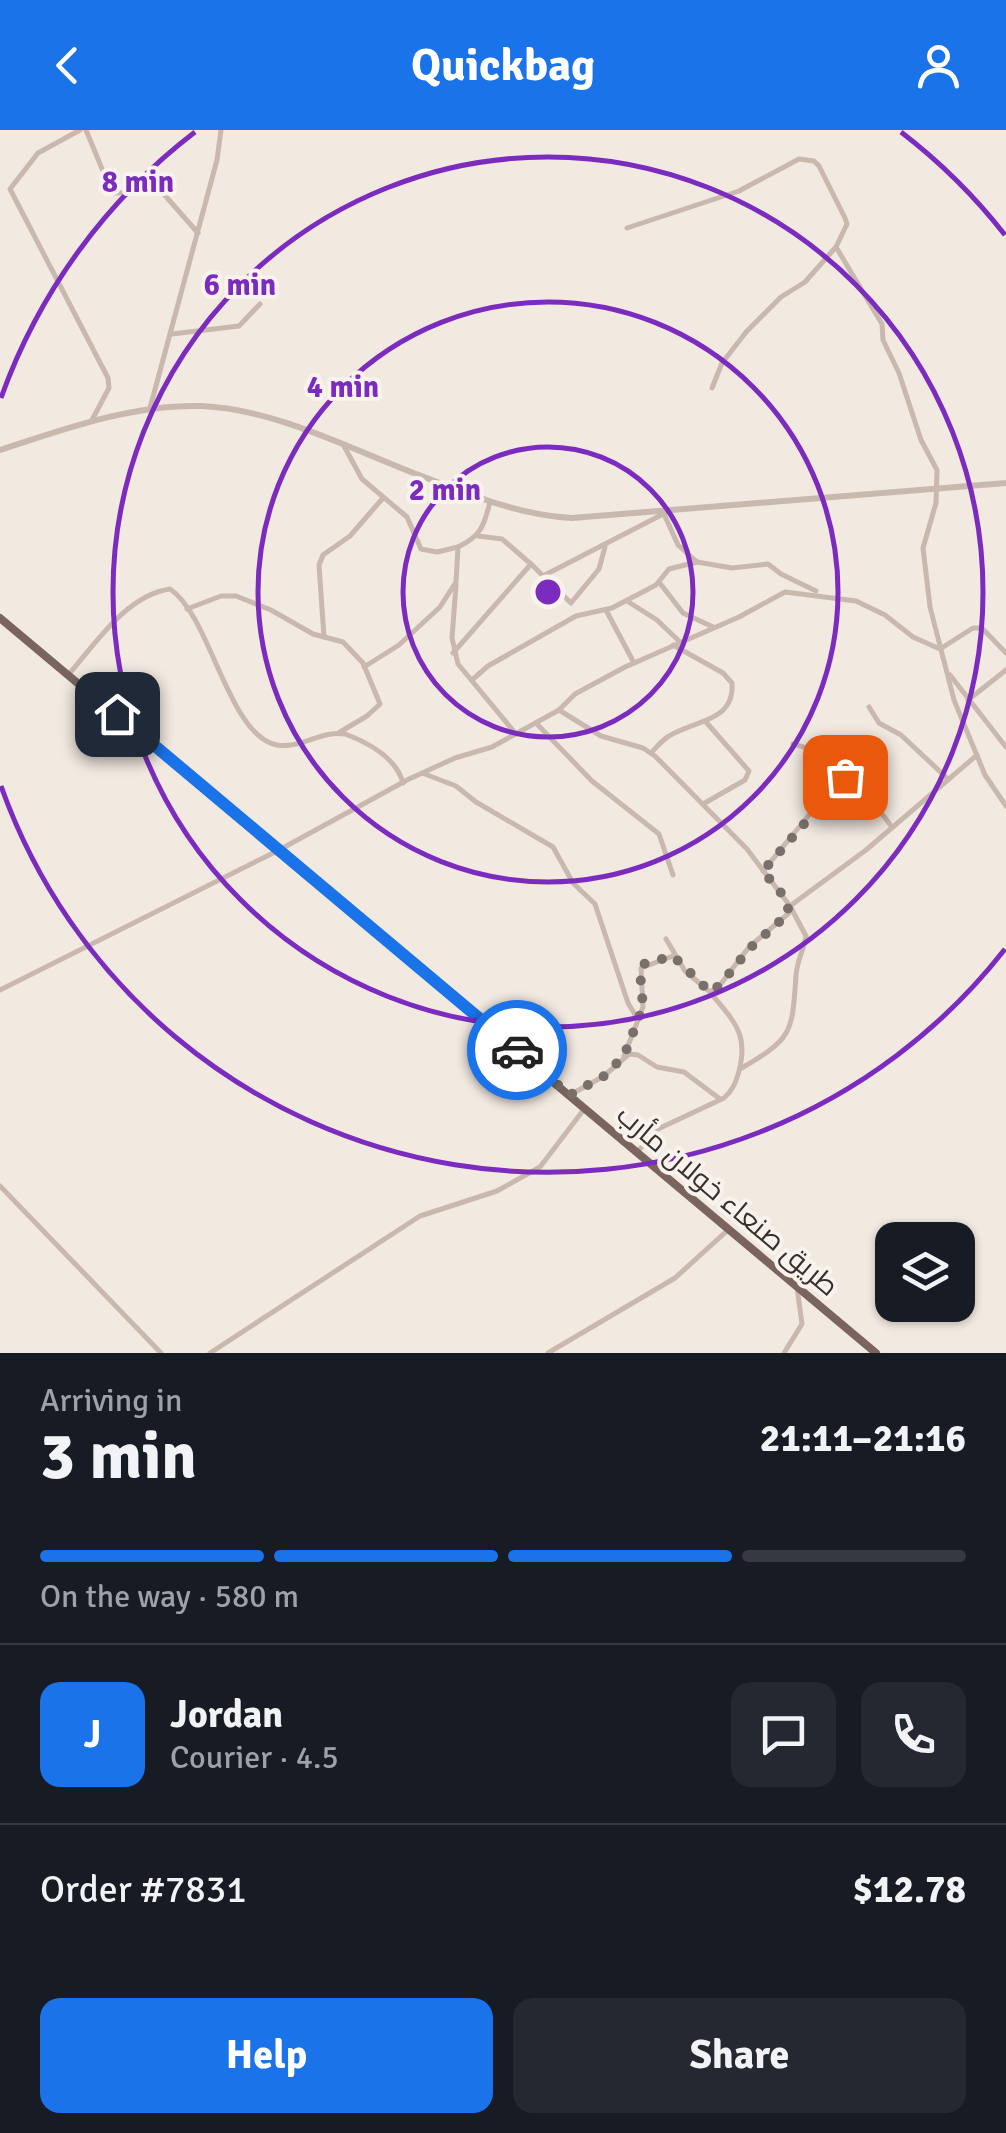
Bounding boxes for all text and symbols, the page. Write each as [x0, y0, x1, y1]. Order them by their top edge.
icon: back [40, 38, 95, 93]
text: Quickbag [411, 38, 595, 93]
icon: person [911, 38, 966, 93]
text: 8 min [102, 164, 174, 201]
text: 6 min [204, 267, 276, 304]
text: 4 min [307, 369, 379, 406]
text: 2 min [409, 472, 481, 509]
centre of rings [530, 574, 566, 610]
pin [75, 672, 160, 757]
icon: home [90, 687, 145, 742]
pin [803, 735, 888, 820]
icon: bag [818, 750, 873, 805]
courier [467, 1000, 567, 1100]
icon: car [490, 1023, 545, 1078]
street label: طريق صنعاء خولان مأرب [610, 1097, 846, 1303]
map controls [875, 1222, 975, 1322]
button: layers [875, 1222, 975, 1322]
text: Arriving in [40, 1381, 182, 1420]
text: 21:11–21:16 [760, 1415, 966, 1462]
text: 3 min [40, 1417, 197, 1497]
text: On the way · 580 m [40, 1577, 299, 1616]
button: chat [731, 1682, 836, 1787]
button: phone [861, 1682, 966, 1787]
text: Jordan [170, 1691, 283, 1738]
text: J [84, 1711, 101, 1758]
text: Courier · 4.5 [170, 1738, 339, 1777]
text: Order #7831 [40, 1866, 247, 1913]
text: $12.78 [853, 1866, 966, 1913]
button: Help [40, 1998, 493, 2113]
button: Share [513, 1998, 966, 2113]

